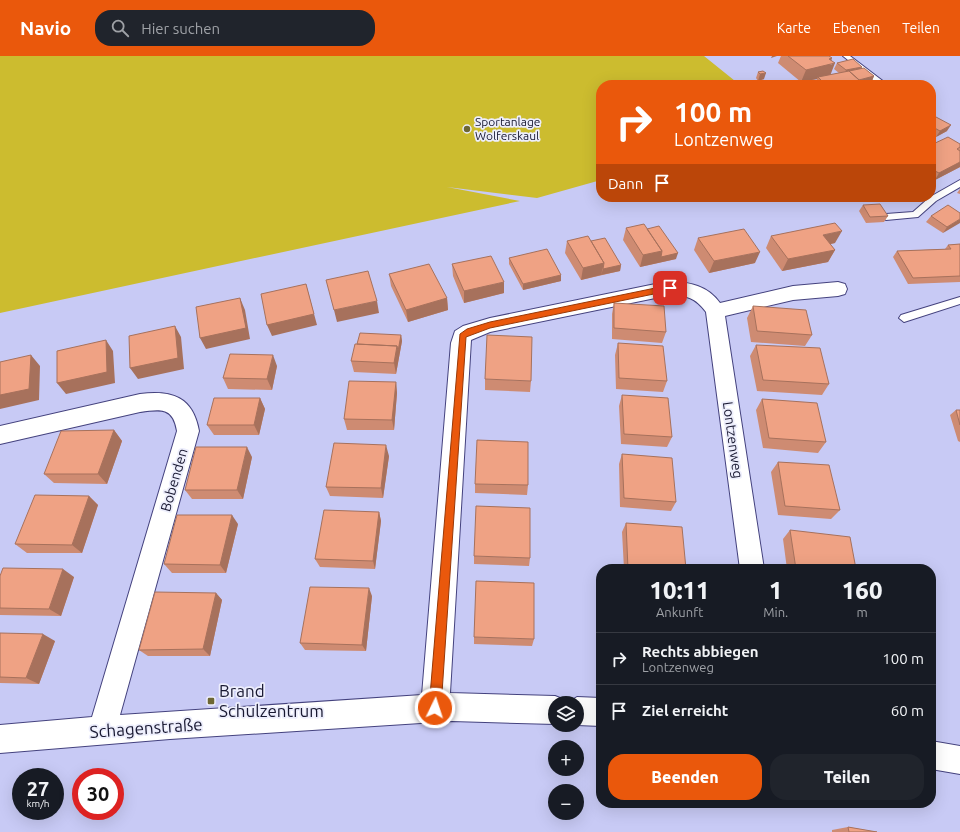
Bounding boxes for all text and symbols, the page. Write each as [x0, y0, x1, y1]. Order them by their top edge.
search box [95, 10, 375, 46]
text: Navio [20, 17, 71, 39]
icon: search [109, 17, 131, 39]
text: Hier suchen [141, 20, 220, 37]
text: Karte [777, 20, 811, 36]
text: Ebenen [833, 20, 880, 36]
text: Teilen [902, 20, 940, 36]
icon: right [608, 96, 660, 148]
text: 100 m [674, 96, 752, 127]
place label: Sportanlage Wolferskaul [475, 115, 540, 142]
marker: Sportanlage Wolferskaul [462, 124, 472, 134]
text: Lontzenweg [674, 129, 774, 149]
icon: arrive [651, 172, 673, 194]
text: Dann [608, 175, 643, 192]
pin [653, 271, 687, 305]
icon: arrive [659, 277, 681, 299]
street label: Lontzenweg [720, 401, 746, 479]
street label: Bobenden [157, 447, 191, 513]
text: 10:11 [650, 577, 710, 604]
text: 1 [769, 577, 783, 604]
text: 160 [842, 577, 882, 604]
text: Ankunft [656, 605, 703, 619]
text: Min. [763, 605, 788, 619]
text: m [857, 605, 868, 619]
text: Rechts abbiegen [642, 643, 759, 660]
icon: right [608, 648, 630, 670]
text: 100 m [882, 650, 924, 667]
text: Lontzenweg [642, 660, 714, 674]
place label: Brand Schulzentrum [219, 681, 324, 720]
position arrow [414, 687, 456, 729]
marker: Brand Schulzentrum [206, 696, 216, 706]
map controls [548, 696, 584, 820]
button: layers [548, 696, 584, 732]
icon: arrive [608, 700, 630, 722]
text: Ziel erreicht [642, 702, 728, 719]
text: 60 m [891, 702, 924, 719]
street label: Schagenstraße [89, 714, 203, 741]
button: + [548, 740, 584, 776]
button: Beenden [608, 754, 762, 800]
button: Teilen [770, 754, 924, 800]
speed limit sign: 30 [72, 768, 124, 820]
text: 27 [27, 777, 49, 800]
button: − [548, 784, 584, 820]
text: km/h [26, 798, 50, 809]

